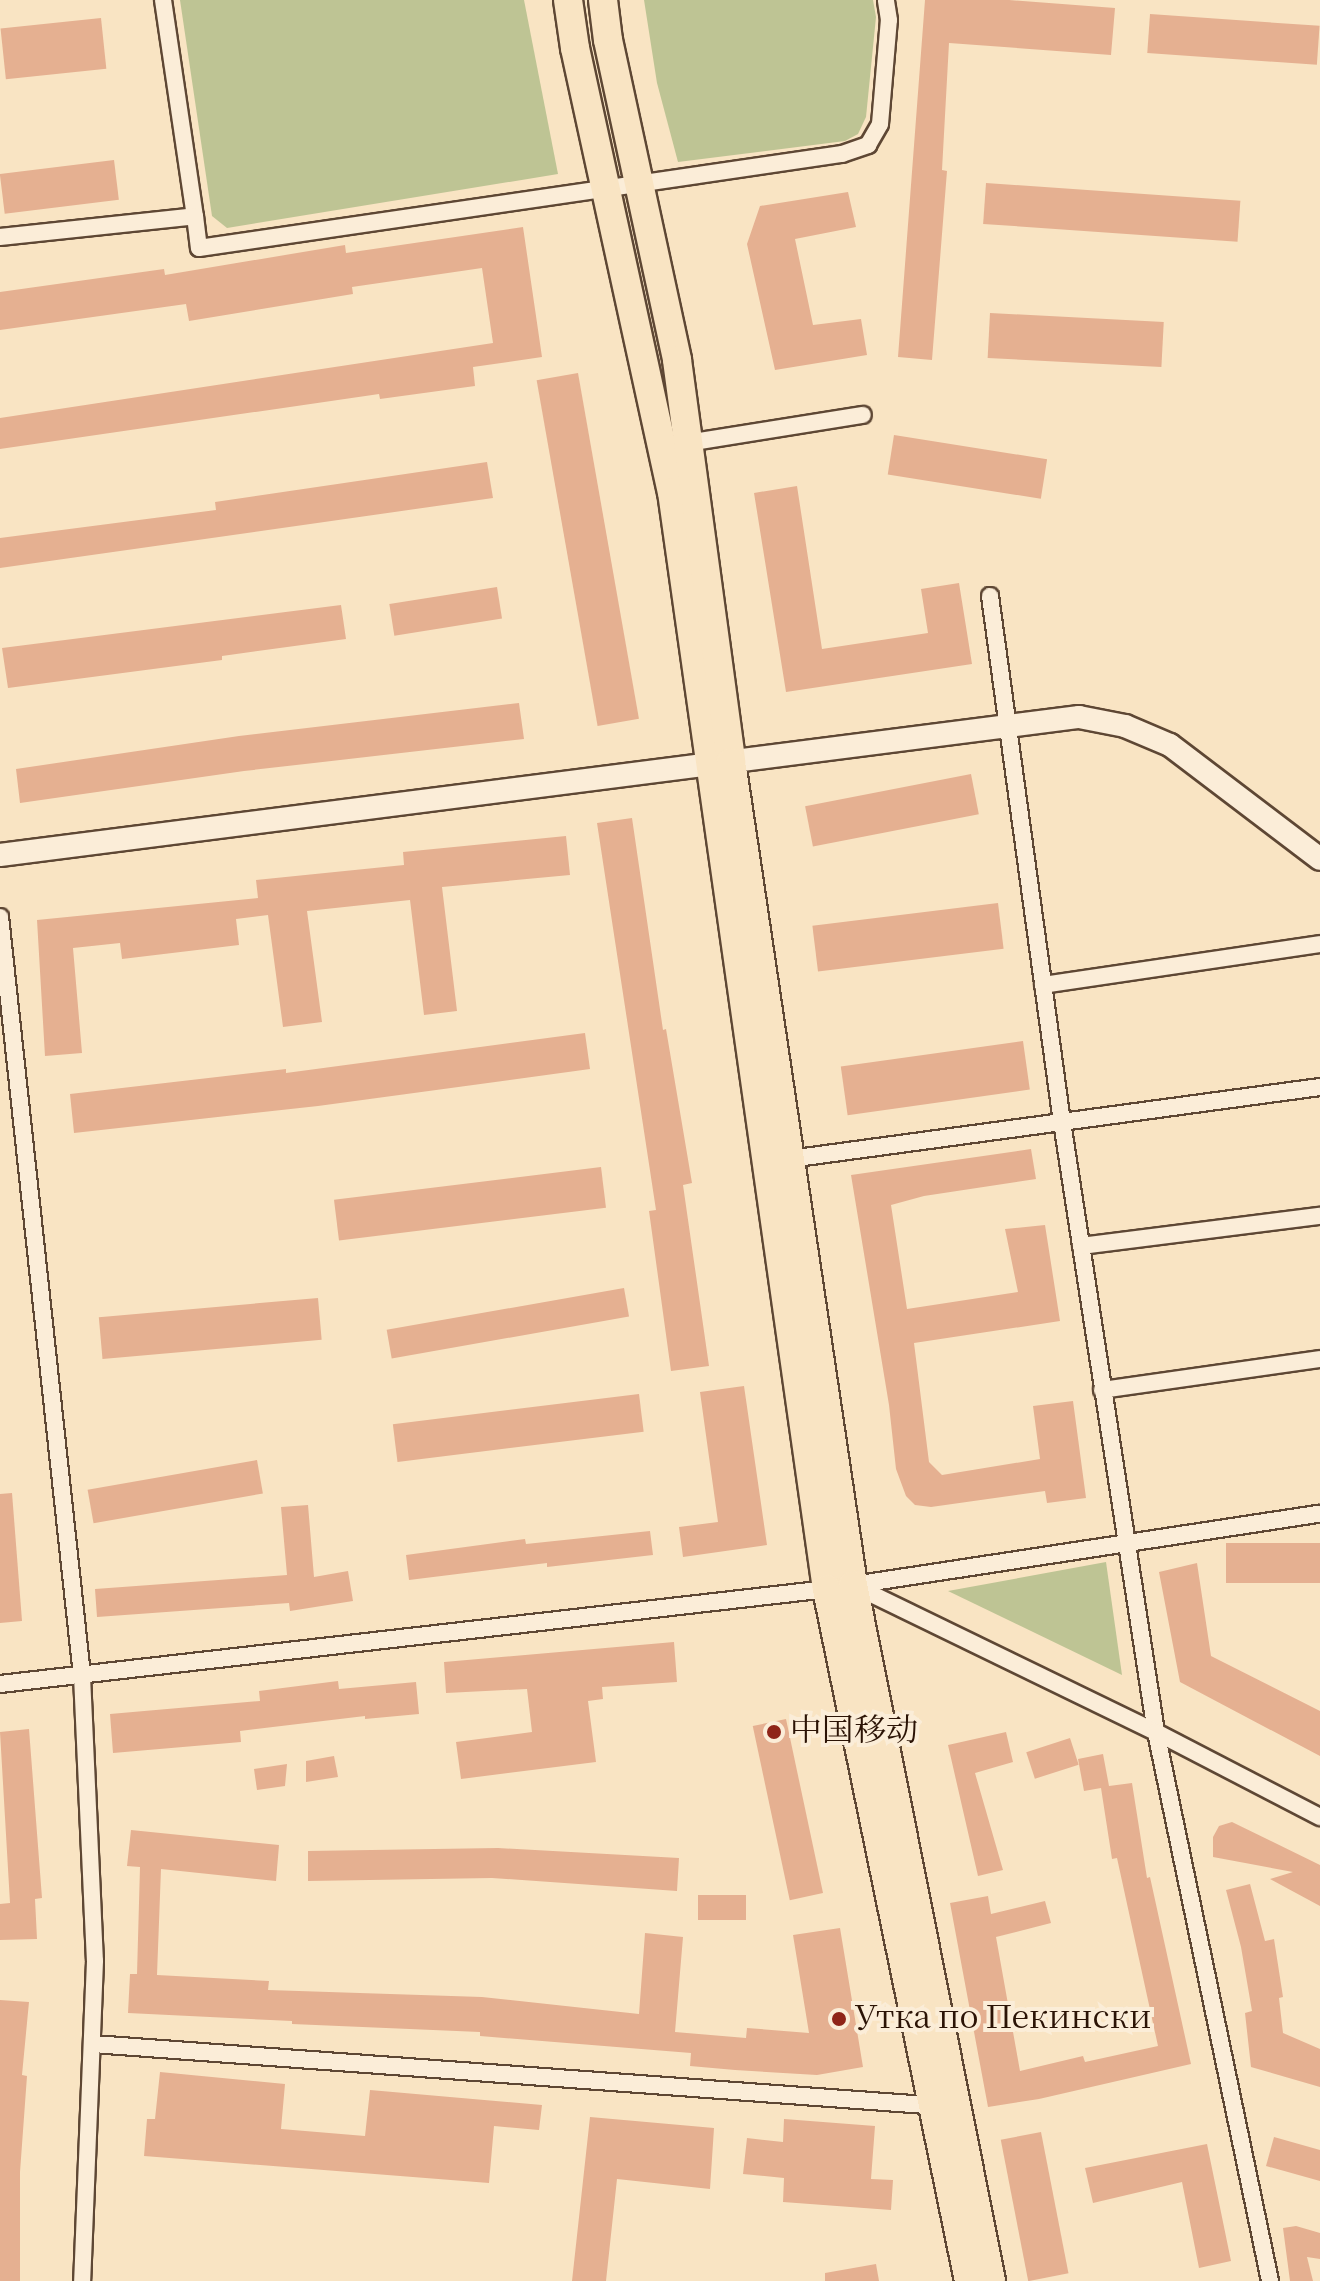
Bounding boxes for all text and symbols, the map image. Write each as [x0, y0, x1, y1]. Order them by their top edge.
place label: 中国移动 [790, 1713, 918, 1751]
marker: 中国移动 [765, 1723, 783, 1741]
place label: Утка по Пекински [855, 2000, 1151, 2038]
marker: Утка по Пекински [830, 2010, 848, 2028]

